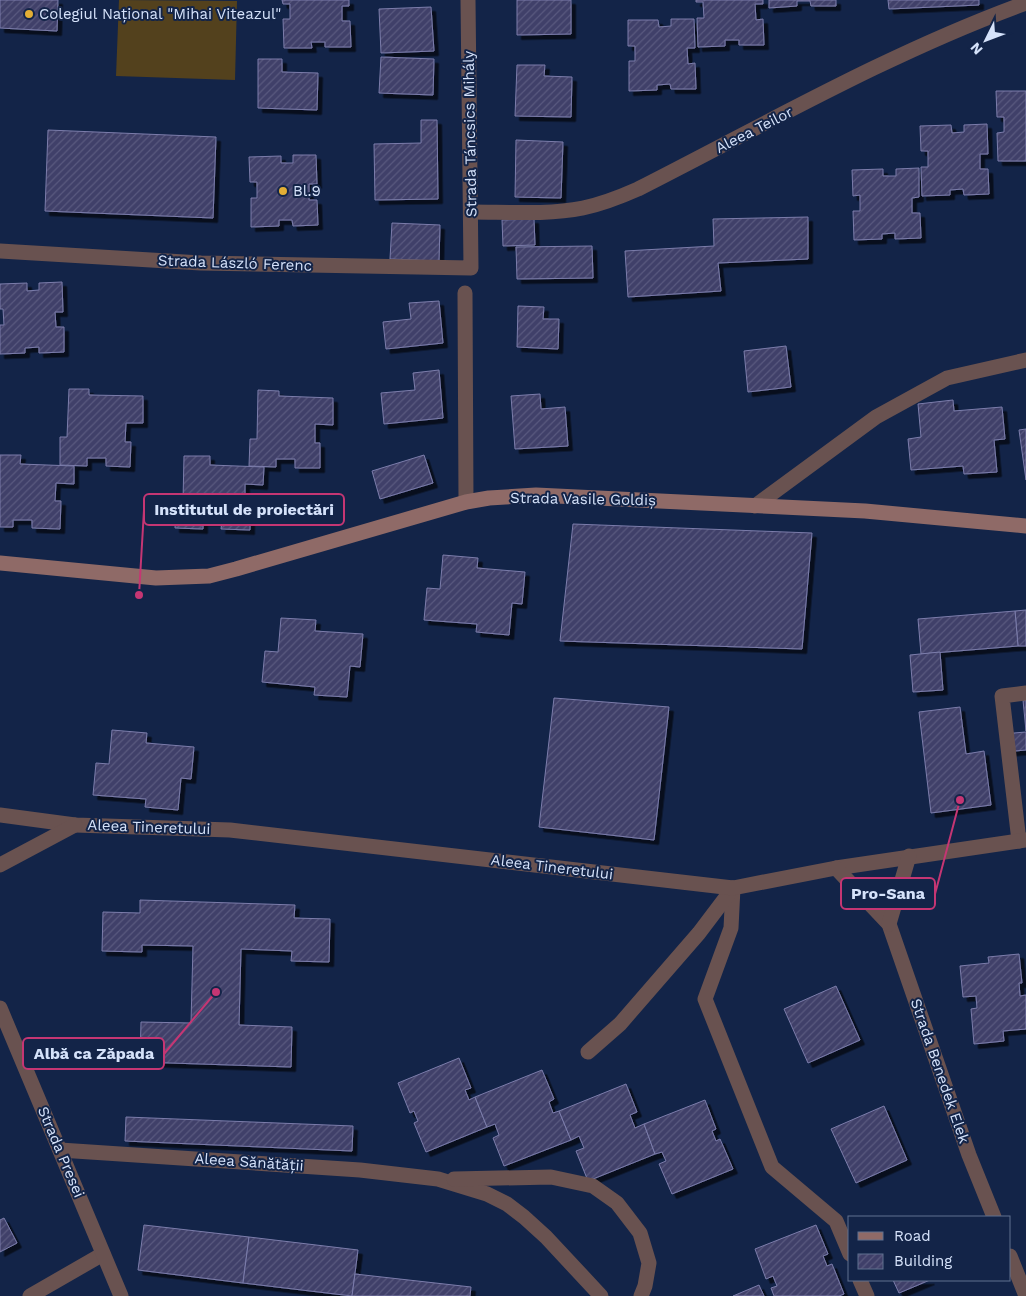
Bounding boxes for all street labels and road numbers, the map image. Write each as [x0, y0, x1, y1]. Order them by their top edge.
street label: Strada Táncsics Mihály [460, 51, 480, 217]
street label: Aleea Teilor [712, 103, 796, 157]
street label: Strada László Ferenc [158, 251, 312, 275]
street label: Strada Vasile Goldiș [510, 489, 656, 509]
street label: Aleea Tineretului [87, 816, 211, 838]
street label: Aleea Tineretului [490, 851, 614, 883]
street label: Strada Benedek Elek [907, 996, 973, 1146]
street label: Strada Presei [34, 1104, 88, 1200]
street label: Aleea Sănătății [194, 1149, 304, 1175]

